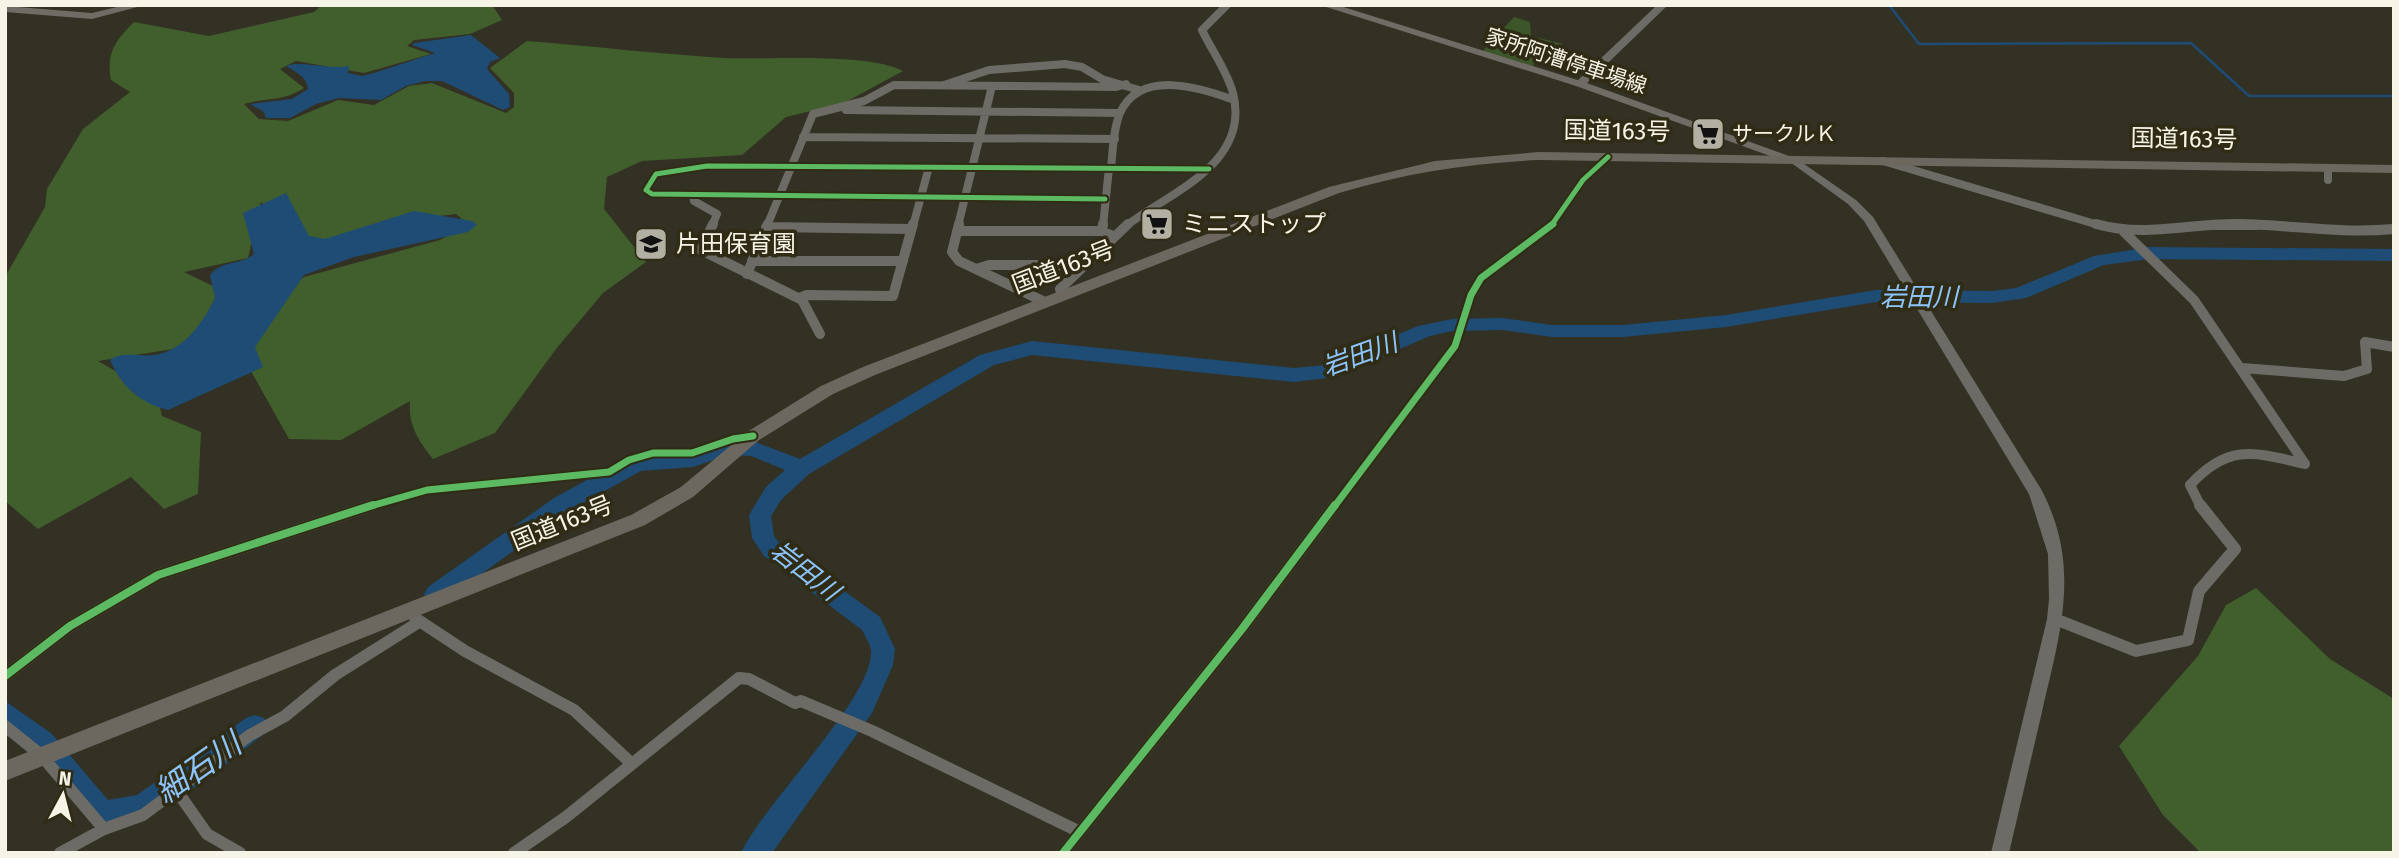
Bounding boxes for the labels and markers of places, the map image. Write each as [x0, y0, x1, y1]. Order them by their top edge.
supermarket icon: サークルＫ [1689, 115, 1727, 153]
place label: サークルＫ [1732, 121, 1836, 147]
supermarket icon: ミニストップ [1138, 205, 1176, 243]
place label: ミニストップ [1182, 210, 1326, 238]
school or university icon: 片田保育園 [632, 225, 670, 263]
place label: 片田保育園 [676, 230, 796, 258]

